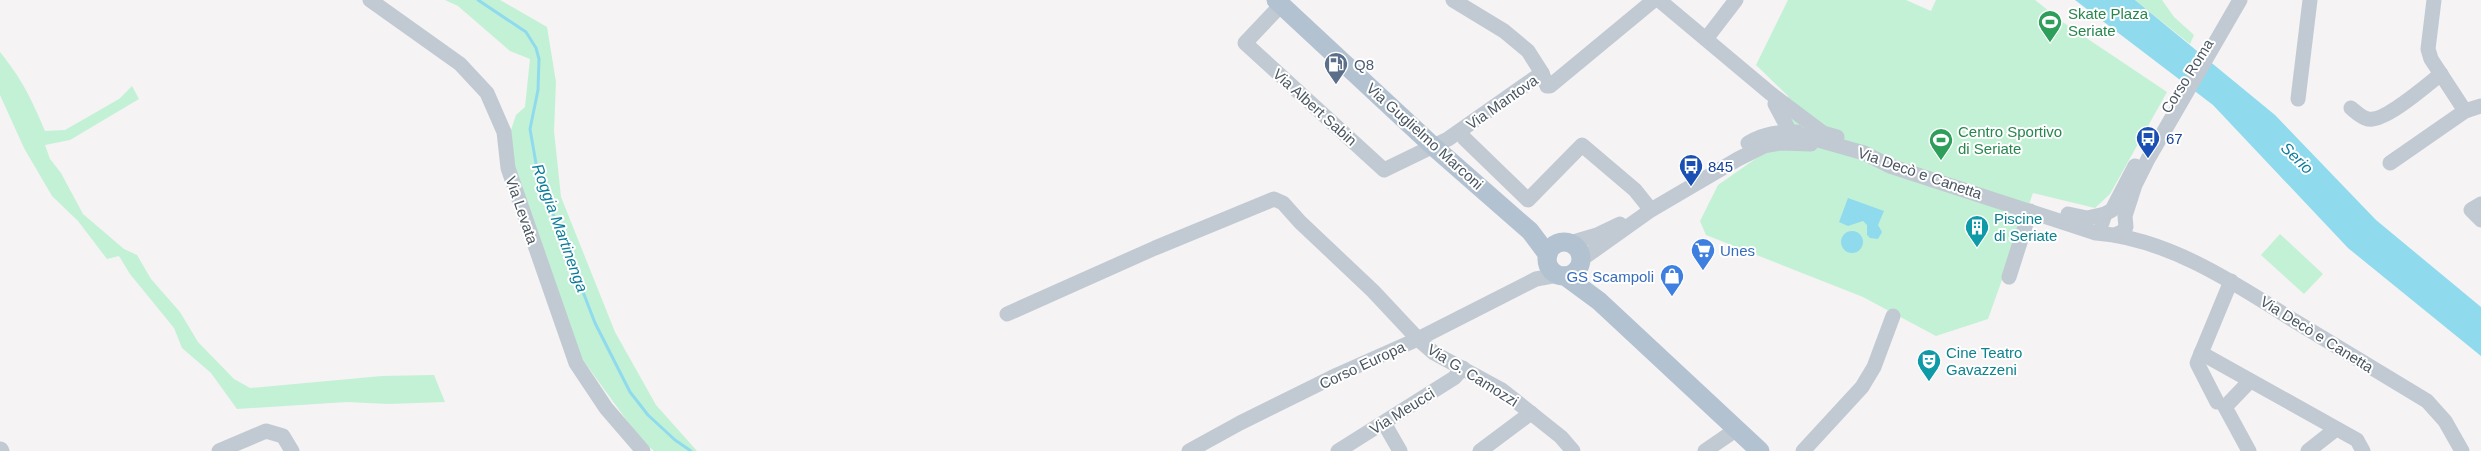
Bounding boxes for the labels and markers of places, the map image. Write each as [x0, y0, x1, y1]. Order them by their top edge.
place label: Skate Plaza Seriate [2068, 5, 2149, 39]
sports icon: Skate Plaza Seriate [2037, 9, 2063, 43]
fuel station icon: Q8 [1323, 51, 1349, 85]
place label: Q8 [1354, 56, 1374, 73]
place label: Centro Sportivo di Seriate [1958, 123, 2062, 157]
bus stop icon: 67 [2135, 125, 2161, 159]
sports icon: Centro Sportivo di Seriate [1928, 127, 1954, 161]
place label: 67 [2166, 130, 2183, 147]
bus stop icon: 845 [1678, 153, 1704, 187]
place label: 845 [1708, 158, 1733, 175]
place label: Piscine di Seriate [1994, 210, 2057, 244]
building icon: Piscine di Seriate [1964, 214, 1990, 248]
supermarket icon: Unes [1690, 237, 1716, 271]
place label: Unes [1720, 242, 1755, 259]
shop icon: GS Scampoli [1659, 263, 1685, 297]
place label: GS Scampoli [1566, 268, 1654, 285]
place label: Cine Teatro Gavazzeni [1946, 344, 2022, 378]
theatre icon: Cine Teatro Gavazzeni [1916, 348, 1942, 382]

